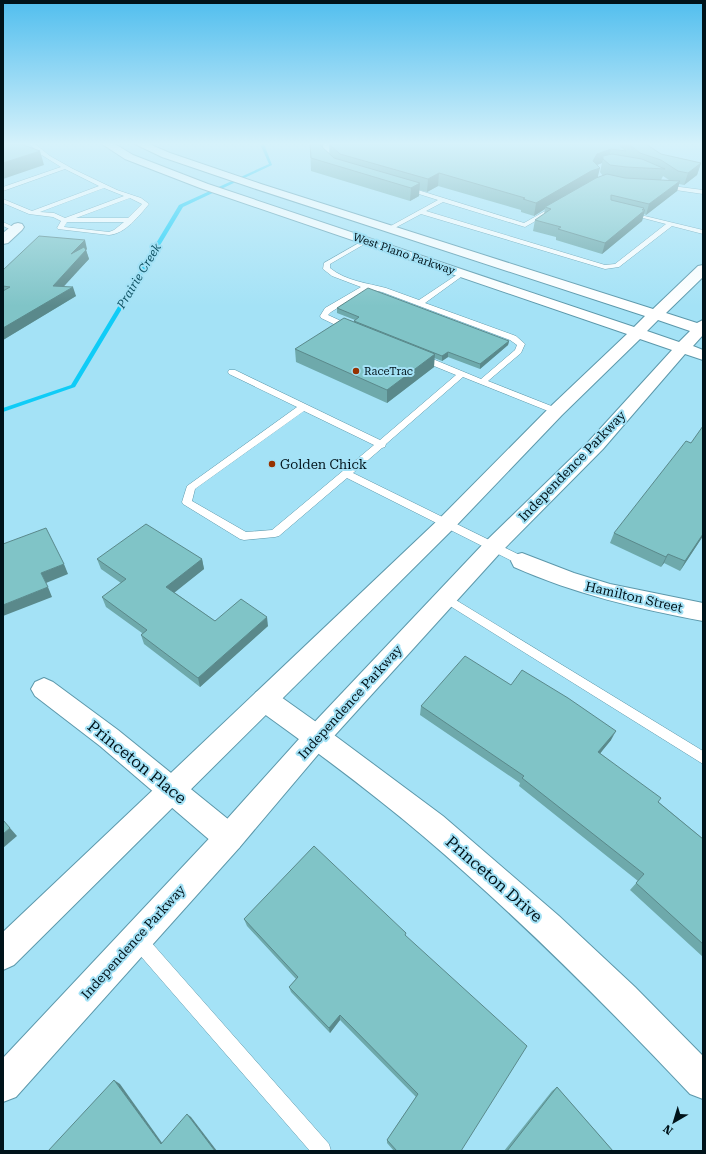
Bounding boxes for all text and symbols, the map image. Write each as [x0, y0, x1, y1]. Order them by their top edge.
street label: West Plano Parkway [351, 230, 457, 278]
water label: Prairie Creek [114, 241, 164, 312]
place label: RaceTrac [364, 365, 413, 378]
marker: RaceTrac [351, 366, 361, 376]
street label: Independence Parkway [515, 407, 629, 524]
place label: Golden Chick [280, 457, 367, 472]
marker: Golden Chick [267, 459, 277, 469]
street label: Hamilton Street [584, 579, 684, 616]
street label: Independence Parkway [295, 642, 405, 762]
street label: Princeton Place [84, 716, 190, 808]
street label: Princeton Drive [442, 832, 546, 926]
street label: Independence Parkway [78, 882, 188, 1002]
north arrow [654, 1102, 694, 1142]
text: N [660, 1121, 675, 1137]

